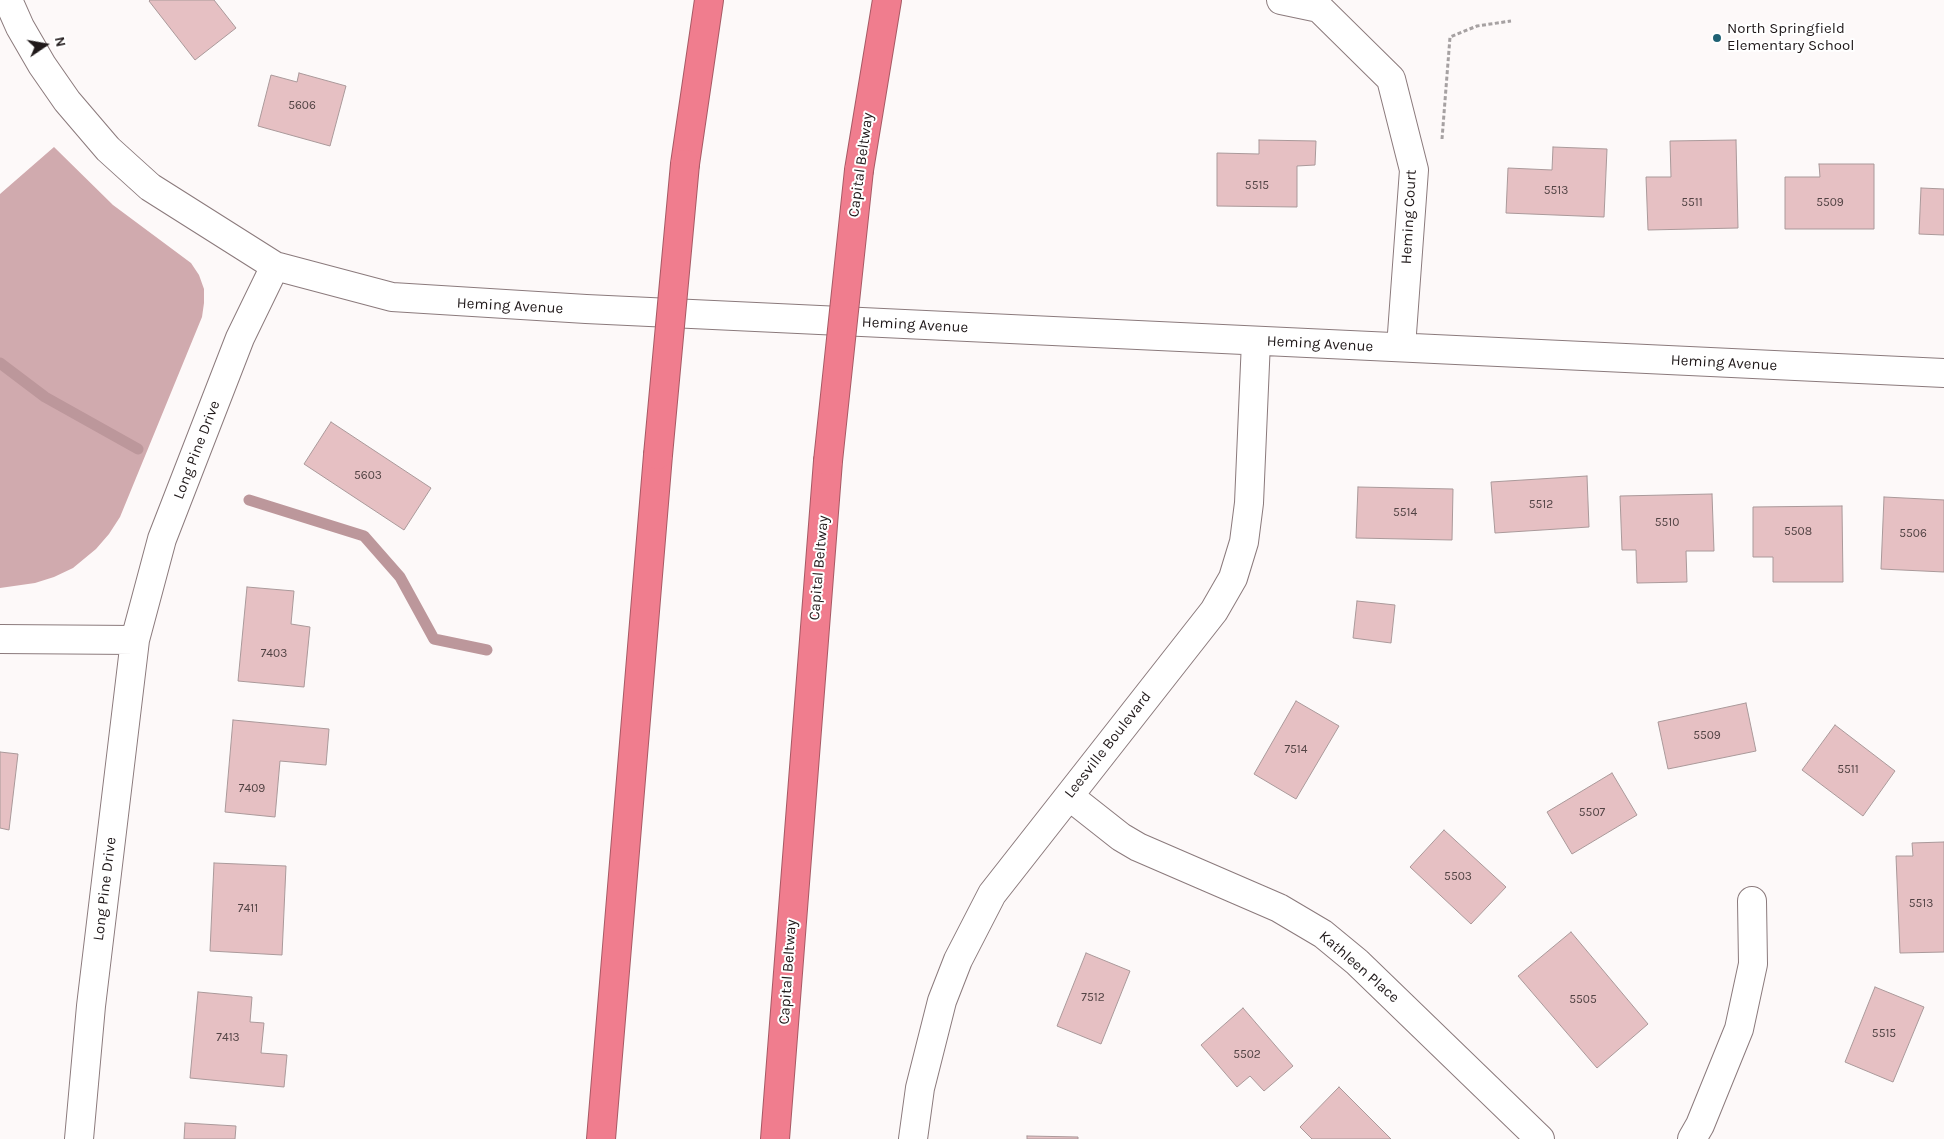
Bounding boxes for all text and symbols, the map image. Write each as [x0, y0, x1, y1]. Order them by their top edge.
north arrow [20, 20, 70, 70]
place label: North Springfield Elementary School [1727, 20, 1854, 55]
marker: North Springfield Elementary School [1711, 32, 1723, 44]
text: N [51, 35, 70, 48]
house number: 5606 [288, 99, 316, 113]
street label: Capital Beltway [845, 112, 877, 218]
street label: Heming Court [1398, 169, 1420, 265]
house number: 5515 [1245, 179, 1269, 193]
house number: 5513 [1544, 184, 1568, 198]
house number: 5511 [1681, 196, 1703, 210]
house number: 5509 [1816, 196, 1844, 210]
street label: Heming Avenue [456, 294, 564, 318]
street label: Heming Avenue [861, 313, 969, 337]
street label: Heming Avenue [1266, 332, 1374, 356]
street label: Heming Avenue [1670, 351, 1778, 375]
street label: Long Pine Drive [170, 398, 224, 502]
house number: 5603 [354, 469, 382, 483]
house number: 5512 [1529, 498, 1553, 512]
house number: 5514 [1393, 506, 1417, 520]
street label: Capital Beltway [805, 515, 833, 621]
house number: 5510 [1655, 516, 1679, 530]
house number: 5508 [1784, 525, 1812, 539]
house number: 5506 [1899, 527, 1927, 541]
house number: 7403 [261, 647, 287, 661]
street label: Leesville Boulevard [1061, 688, 1155, 802]
house number: 5509 [1693, 729, 1721, 743]
house number: 7514 [1284, 743, 1308, 757]
house number: 5511 [1837, 763, 1859, 777]
house number: 7409 [239, 782, 265, 796]
house number: 5507 [1579, 806, 1605, 820]
street label: Long Pine Drive [90, 836, 120, 942]
house number: 5503 [1444, 870, 1472, 884]
house number: 5513 [1909, 897, 1933, 911]
house number: 7411 [238, 902, 258, 916]
street label: Capital Beltway [775, 919, 801, 1025]
street label: Kathleen Place [1315, 927, 1403, 1007]
house number: 7512 [1081, 991, 1105, 1005]
house number: 5505 [1569, 993, 1597, 1007]
house number: 5515 [1872, 1027, 1896, 1041]
house number: 7413 [216, 1031, 240, 1045]
house number: 5502 [1233, 1048, 1261, 1062]

